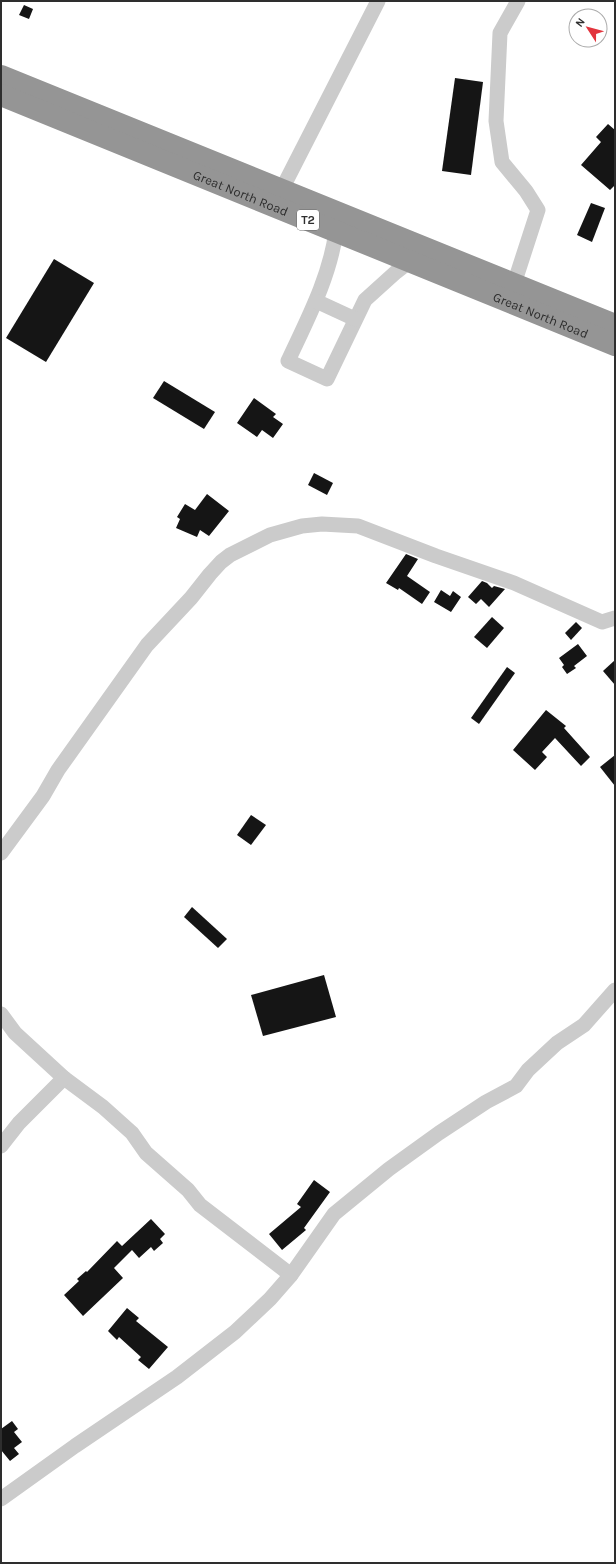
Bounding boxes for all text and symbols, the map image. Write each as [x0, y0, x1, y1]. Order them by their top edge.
north arrow [568, 8, 608, 48]
text: N [573, 15, 588, 29]
street label: Great North Road [191, 167, 291, 219]
road number: T2 [297, 210, 319, 230]
street label: Great North Road [491, 289, 591, 341]

